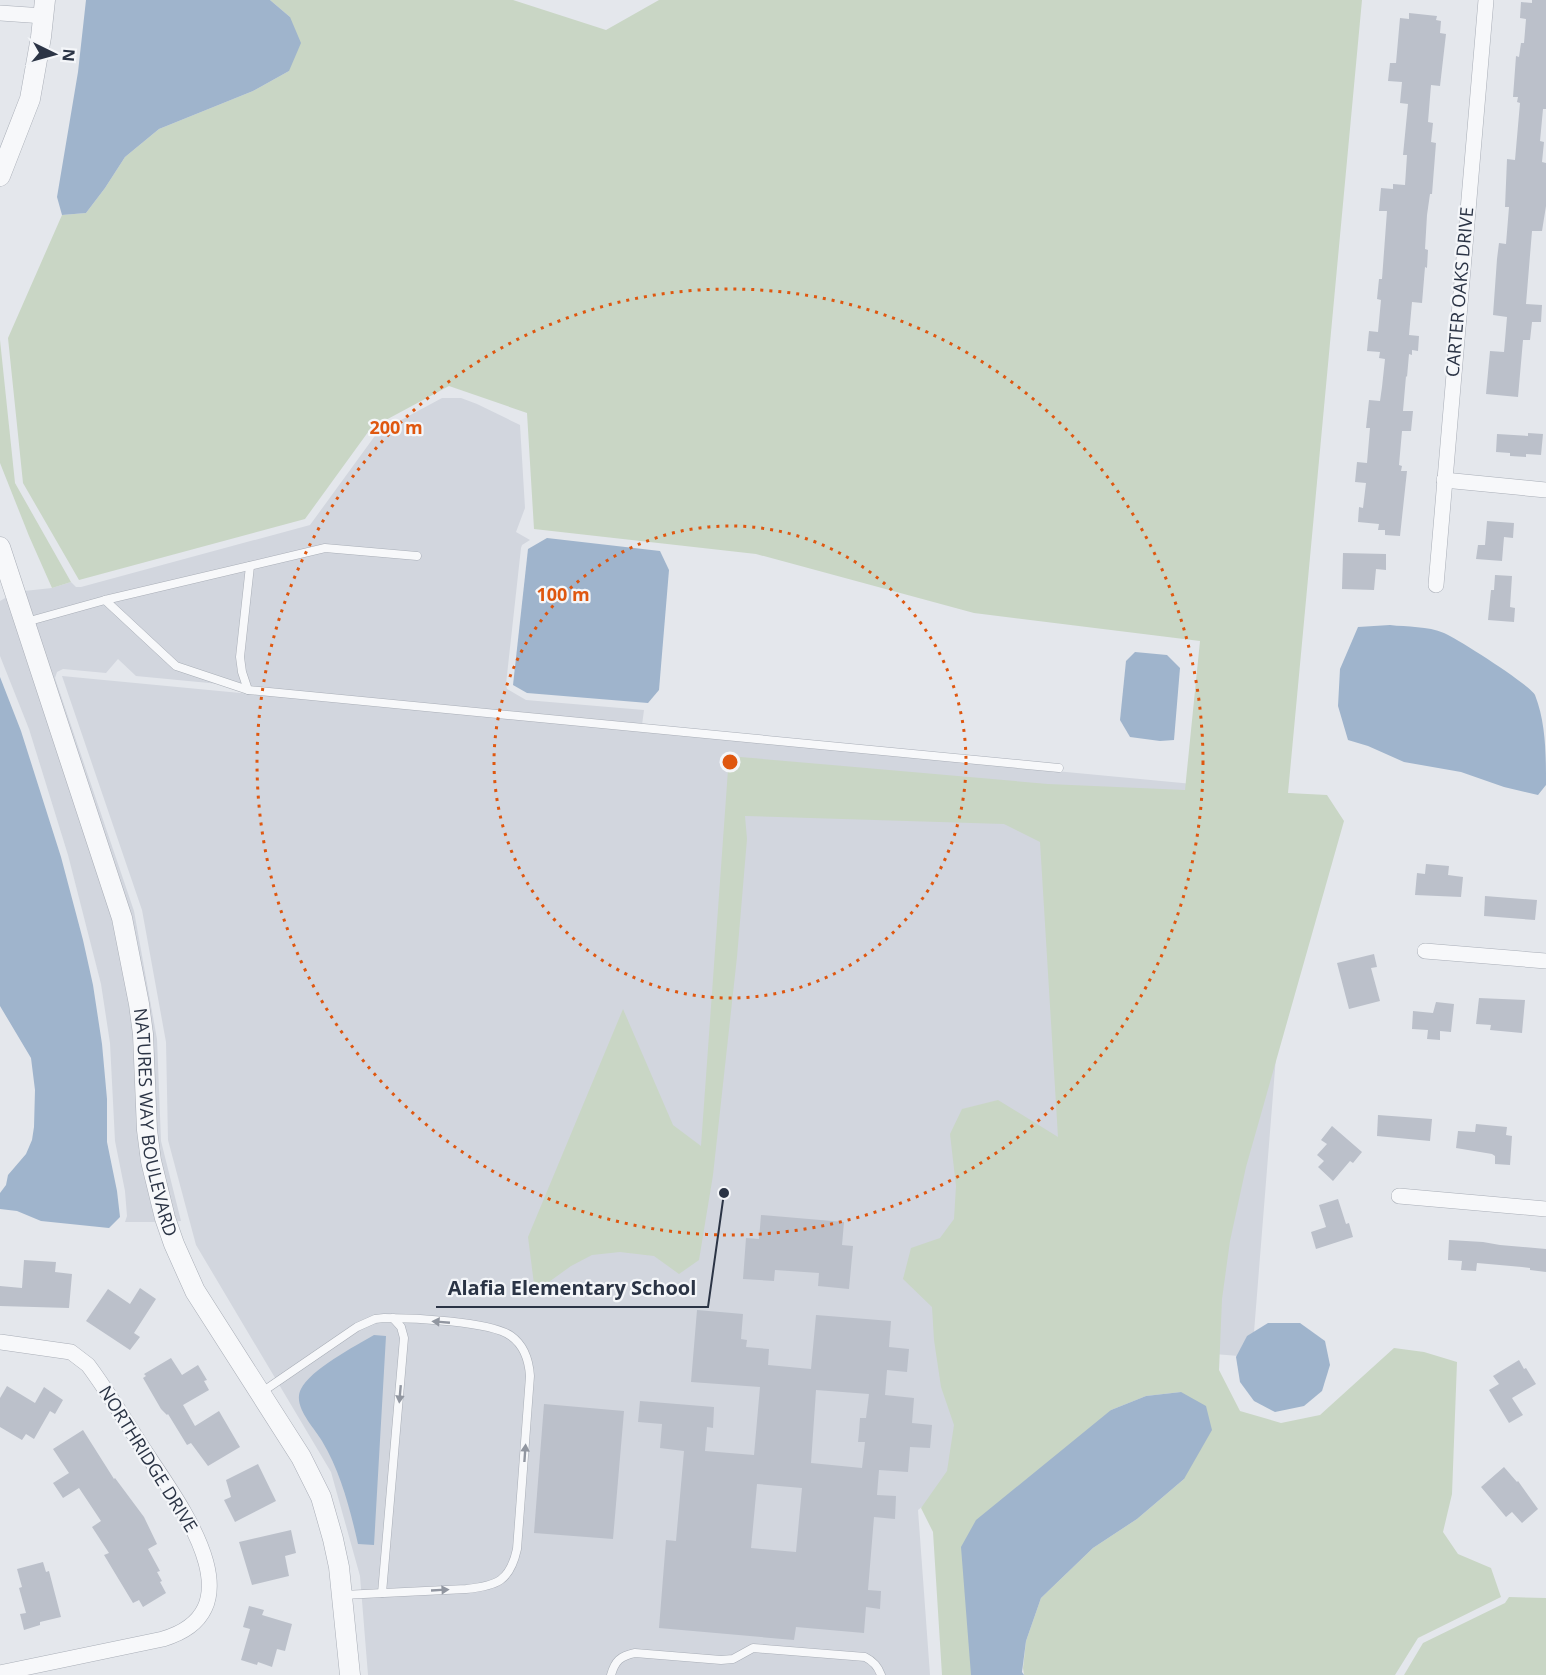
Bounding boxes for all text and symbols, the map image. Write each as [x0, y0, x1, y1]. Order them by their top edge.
north arrow [24, 24, 84, 84]
text: N [57, 48, 80, 63]
street label: CARTER OAKS DRIVE [1440, 206, 1478, 378]
text: 200 m [369, 415, 423, 439]
text: 100 m [536, 582, 590, 606]
centre of rings [720, 752, 740, 772]
street label: NATURES WAY BOULEVARD [129, 1007, 183, 1240]
callout: Alafia Elementary School [436, 1269, 708, 1307]
text: Alafia Elementary School [448, 1274, 696, 1301]
one-way arrow [432, 1317, 451, 1327]
street label: NORTHRIDGE DRIVE [94, 1381, 204, 1536]
one-way arrow [395, 1384, 404, 1403]
one-way arrow [520, 1443, 529, 1462]
one-way arrow [431, 1586, 450, 1595]

